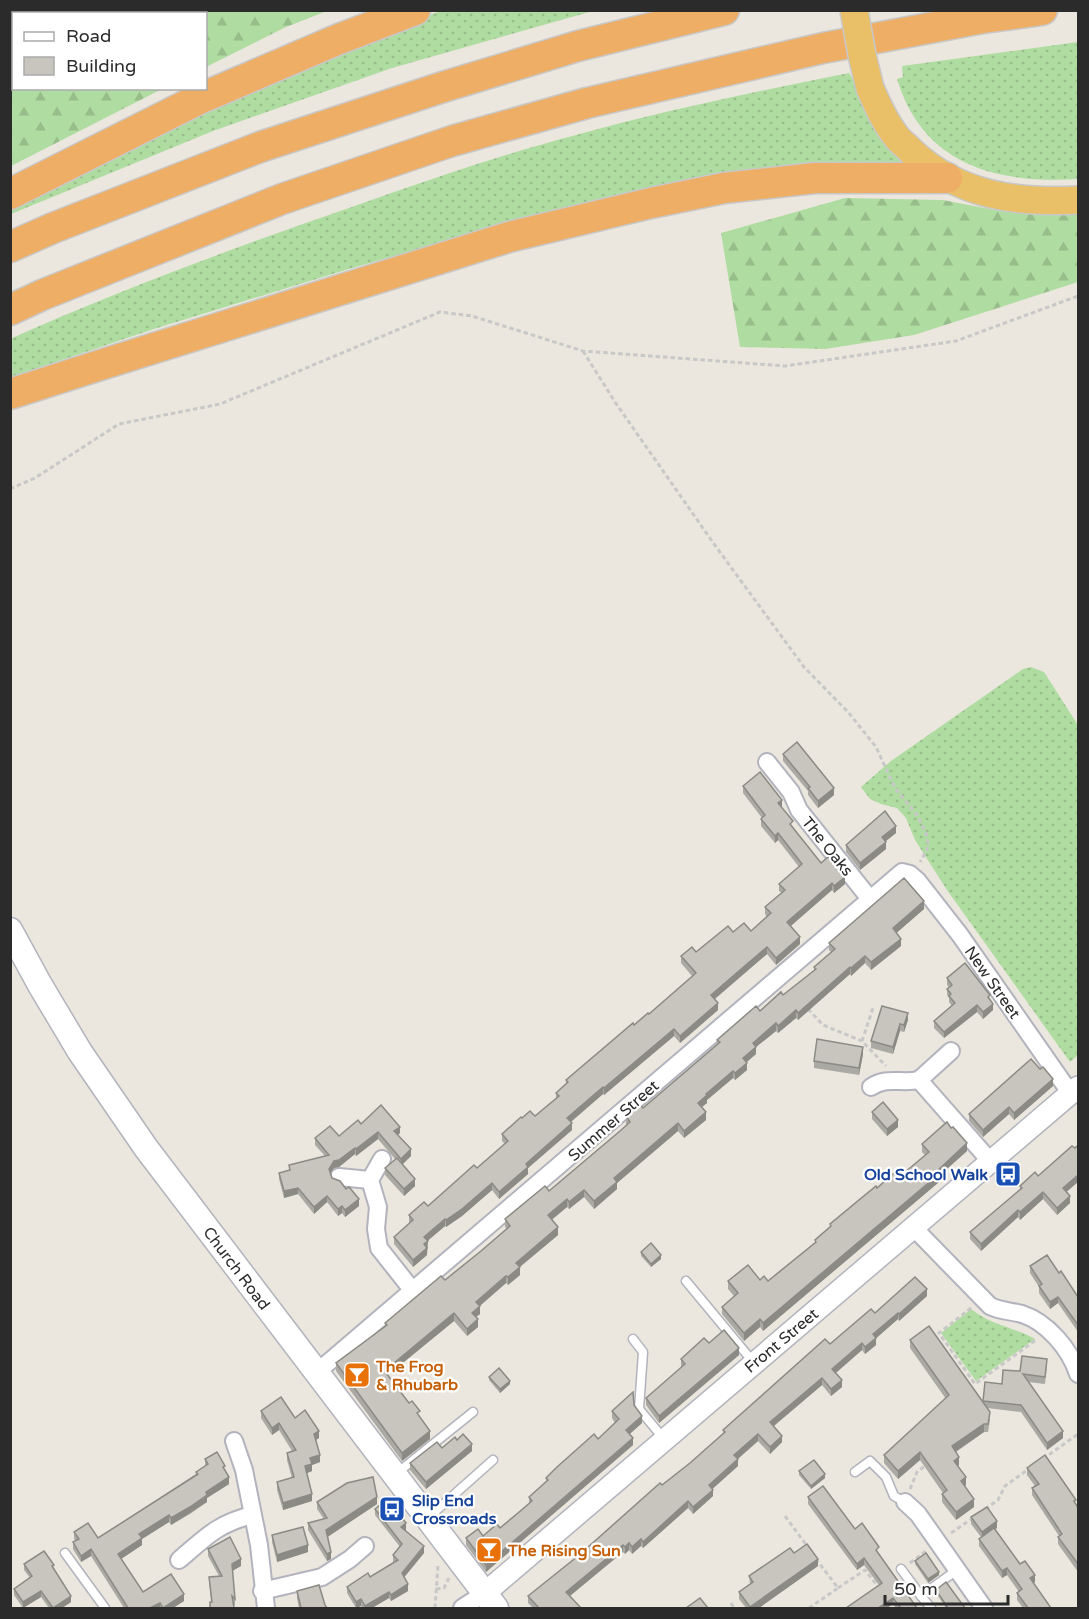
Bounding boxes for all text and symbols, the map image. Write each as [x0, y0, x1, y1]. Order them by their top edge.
legend [12, 12, 207, 90]
text: Road [66, 25, 111, 47]
text: Building [66, 55, 136, 77]
street label: The Oaks [797, 813, 857, 880]
street label: New Street [960, 942, 1025, 1023]
street label: Summer Street [564, 1076, 663, 1166]
bus stop icon: Old School Walk [993, 1159, 1023, 1189]
place label: Old School Walk [864, 1165, 988, 1185]
street label: Church Road [198, 1223, 274, 1314]
street label: Front Street [741, 1304, 823, 1378]
place label: The Frog & Rhubarb [375, 1357, 458, 1395]
bar icon: The Frog & Rhubarb [342, 1360, 372, 1390]
place label: Slip End Crossroads [412, 1491, 497, 1529]
bus stop icon: Slip End Crossroads [377, 1494, 407, 1524]
bar icon: The Rising Sun [474, 1535, 504, 1565]
place label: The Rising Sun [507, 1541, 621, 1561]
scale bar [885, 1568, 1008, 1606]
text: 50 m [894, 1578, 938, 1600]

